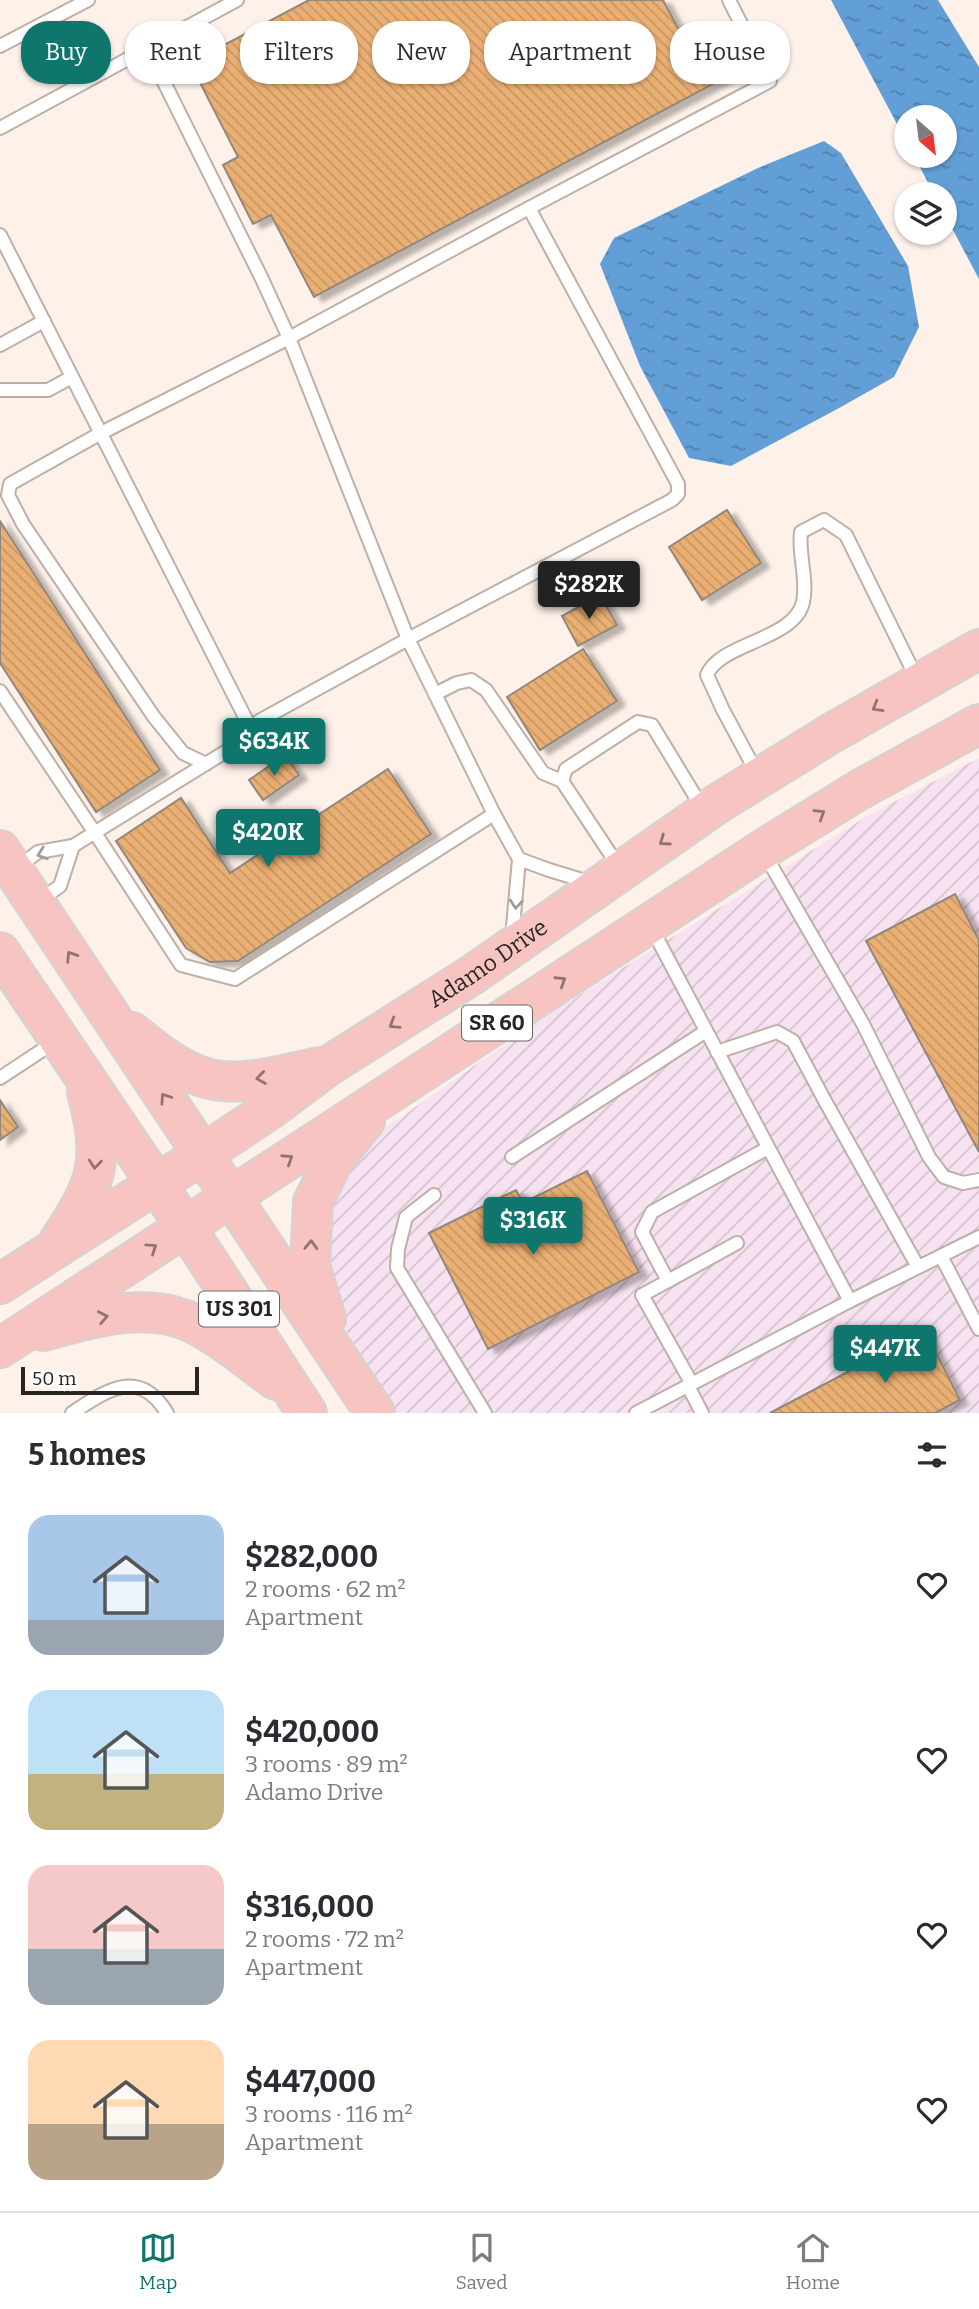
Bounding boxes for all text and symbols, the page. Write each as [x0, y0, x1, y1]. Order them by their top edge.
chip: Buy [21, 21, 111, 84]
chip: Rent [125, 21, 226, 84]
chip: Filters [240, 21, 358, 84]
chip: New [372, 21, 470, 84]
chip: Apartment [484, 21, 656, 84]
chip: House [670, 21, 790, 84]
north arrow [894, 105, 957, 168]
map controls [894, 105, 957, 245]
button: layers [894, 182, 957, 245]
pin: $282K [540, 562, 638, 621]
text: $282K [554, 570, 624, 598]
one-way arrow [872, 698, 885, 711]
pin: $634K [225, 718, 323, 778]
text: $634K [238, 727, 310, 755]
one-way arrow [813, 809, 826, 822]
pin: $420K [219, 810, 317, 869]
text: $420K [232, 818, 304, 846]
one-way arrow [659, 833, 672, 845]
one-way arrow [36, 846, 49, 860]
one-way arrow [509, 898, 524, 910]
street label: Adamo Drive [423, 913, 553, 1013]
one-way arrow [66, 951, 79, 964]
one-way arrow [553, 977, 566, 990]
road number: SR 60 [462, 1006, 532, 1040]
one-way arrow [388, 1016, 401, 1029]
one-way arrow [255, 1070, 267, 1085]
one-way arrow [161, 1093, 173, 1106]
one-way arrow [281, 1154, 294, 1167]
one-way arrow [88, 1159, 103, 1170]
pin: $316K [484, 1198, 582, 1257]
text: $316K [499, 1206, 567, 1234]
one-way arrow [303, 1239, 318, 1250]
one-way arrow [145, 1243, 158, 1256]
road number: US 301 [199, 1292, 279, 1326]
one-way arrow [97, 1310, 109, 1325]
pin: $447K [836, 1326, 934, 1385]
text: $447K [850, 1334, 920, 1362]
scale bar [21, 1364, 200, 1396]
text: 50 m [32, 1367, 76, 1390]
icon: filters [913, 1436, 951, 1474]
text: 5 homes [28, 1437, 146, 1473]
text: $282,000 [245, 1539, 378, 1575]
icon: home [84, 1543, 168, 1627]
icon: heart [913, 1566, 951, 1604]
text: 2 rooms · 62 m² [245, 1575, 406, 1603]
text: Apartment [245, 1603, 363, 1631]
text: $420,000 [245, 1714, 379, 1750]
icon: home [84, 1718, 168, 1802]
icon: heart [913, 1741, 951, 1779]
text: 3 rooms · 89 m² [245, 1750, 408, 1778]
text: Adamo Drive [245, 1778, 383, 1806]
text: $316,000 [245, 1889, 374, 1925]
icon: home [84, 1893, 168, 1977]
icon: heart [913, 1916, 951, 1954]
text: 2 rooms · 72 m² [245, 1925, 404, 1953]
text: Apartment [245, 1953, 363, 1981]
text: $447,000 [245, 2064, 376, 2100]
icon: home [84, 2068, 168, 2152]
icon: heart [913, 2091, 951, 2129]
text: 3 rooms · 116 m² [245, 2100, 413, 2128]
text: Apartment [245, 2128, 363, 2156]
tab: Map [139, 2229, 177, 2294]
tab: Saved [455, 2229, 508, 2294]
tab: Home [786, 2229, 840, 2294]

